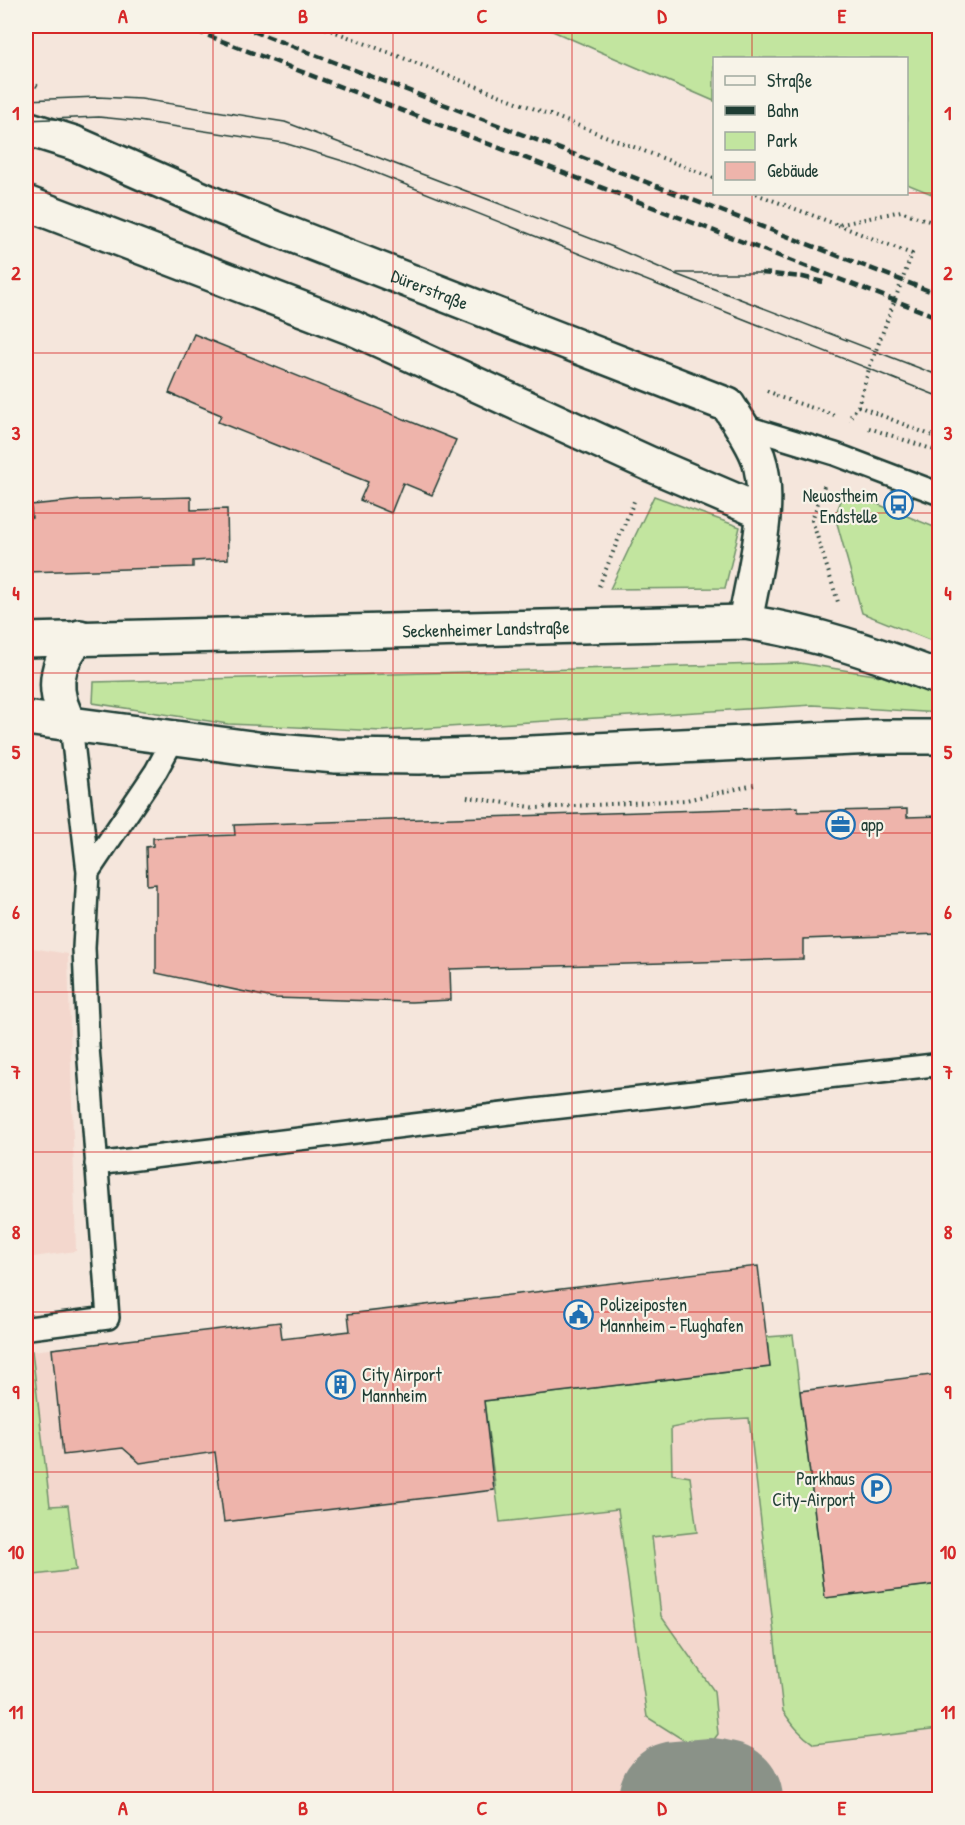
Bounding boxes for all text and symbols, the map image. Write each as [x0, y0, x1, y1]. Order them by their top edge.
text: A [118, 2, 128, 29]
text: B [298, 2, 308, 29]
text: C [477, 2, 488, 29]
text: D [657, 2, 667, 29]
text: E [838, 2, 847, 29]
legend [713, 57, 908, 195]
text: Straße [767, 68, 812, 93]
text: Bahn [767, 98, 799, 123]
text: 1 [12, 99, 20, 126]
text: 1 [944, 99, 952, 126]
text: Park [767, 128, 798, 153]
text: Gebäude [767, 158, 819, 183]
text: 2 [11, 259, 21, 286]
text: 2 [943, 259, 953, 286]
street label: Dürerstraße [388, 263, 472, 315]
text: 3 [12, 419, 21, 446]
text: 3 [944, 419, 953, 446]
place label: Neuostheim Endstelle [803, 483, 878, 529]
bus stop icon: Neuostheim Endstelle [883, 489, 915, 521]
text: 4 [12, 579, 20, 606]
text: 4 [944, 579, 952, 606]
street label: Seckenheimer Landstraße [402, 614, 570, 643]
text: 5 [12, 738, 21, 765]
text: 5 [944, 738, 953, 765]
office icon: app [824, 808, 856, 840]
place label: app [861, 812, 884, 837]
text: 6 [12, 898, 20, 925]
text: 6 [944, 898, 952, 925]
text: 7 [10, 1058, 21, 1085]
text: 7 [942, 1058, 953, 1085]
text: 8 [12, 1218, 21, 1245]
text: 8 [944, 1218, 953, 1245]
place label: Polizeiposten Mannheim - Flughafen [600, 1292, 744, 1338]
public building icon: Polizeiposten Mannheim - Flughafen [563, 1298, 595, 1330]
place label: City Airport Mannheim [362, 1362, 442, 1408]
building icon: City Airport Mannheim [325, 1368, 357, 1400]
text: 9 [12, 1378, 20, 1405]
text: 9 [944, 1378, 952, 1405]
place label: Parkhaus City-Airport [772, 1466, 856, 1512]
parking icon: Parkhaus City-Airport [860, 1472, 892, 1504]
text: 10 [8, 1538, 24, 1565]
text: 10 [940, 1538, 956, 1565]
text: 11 [9, 1698, 23, 1725]
text: 11 [941, 1698, 955, 1725]
text: A [118, 1794, 128, 1821]
text: B [298, 1794, 308, 1821]
text: C [477, 1794, 488, 1821]
text: D [657, 1794, 667, 1821]
text: E [838, 1794, 847, 1821]

